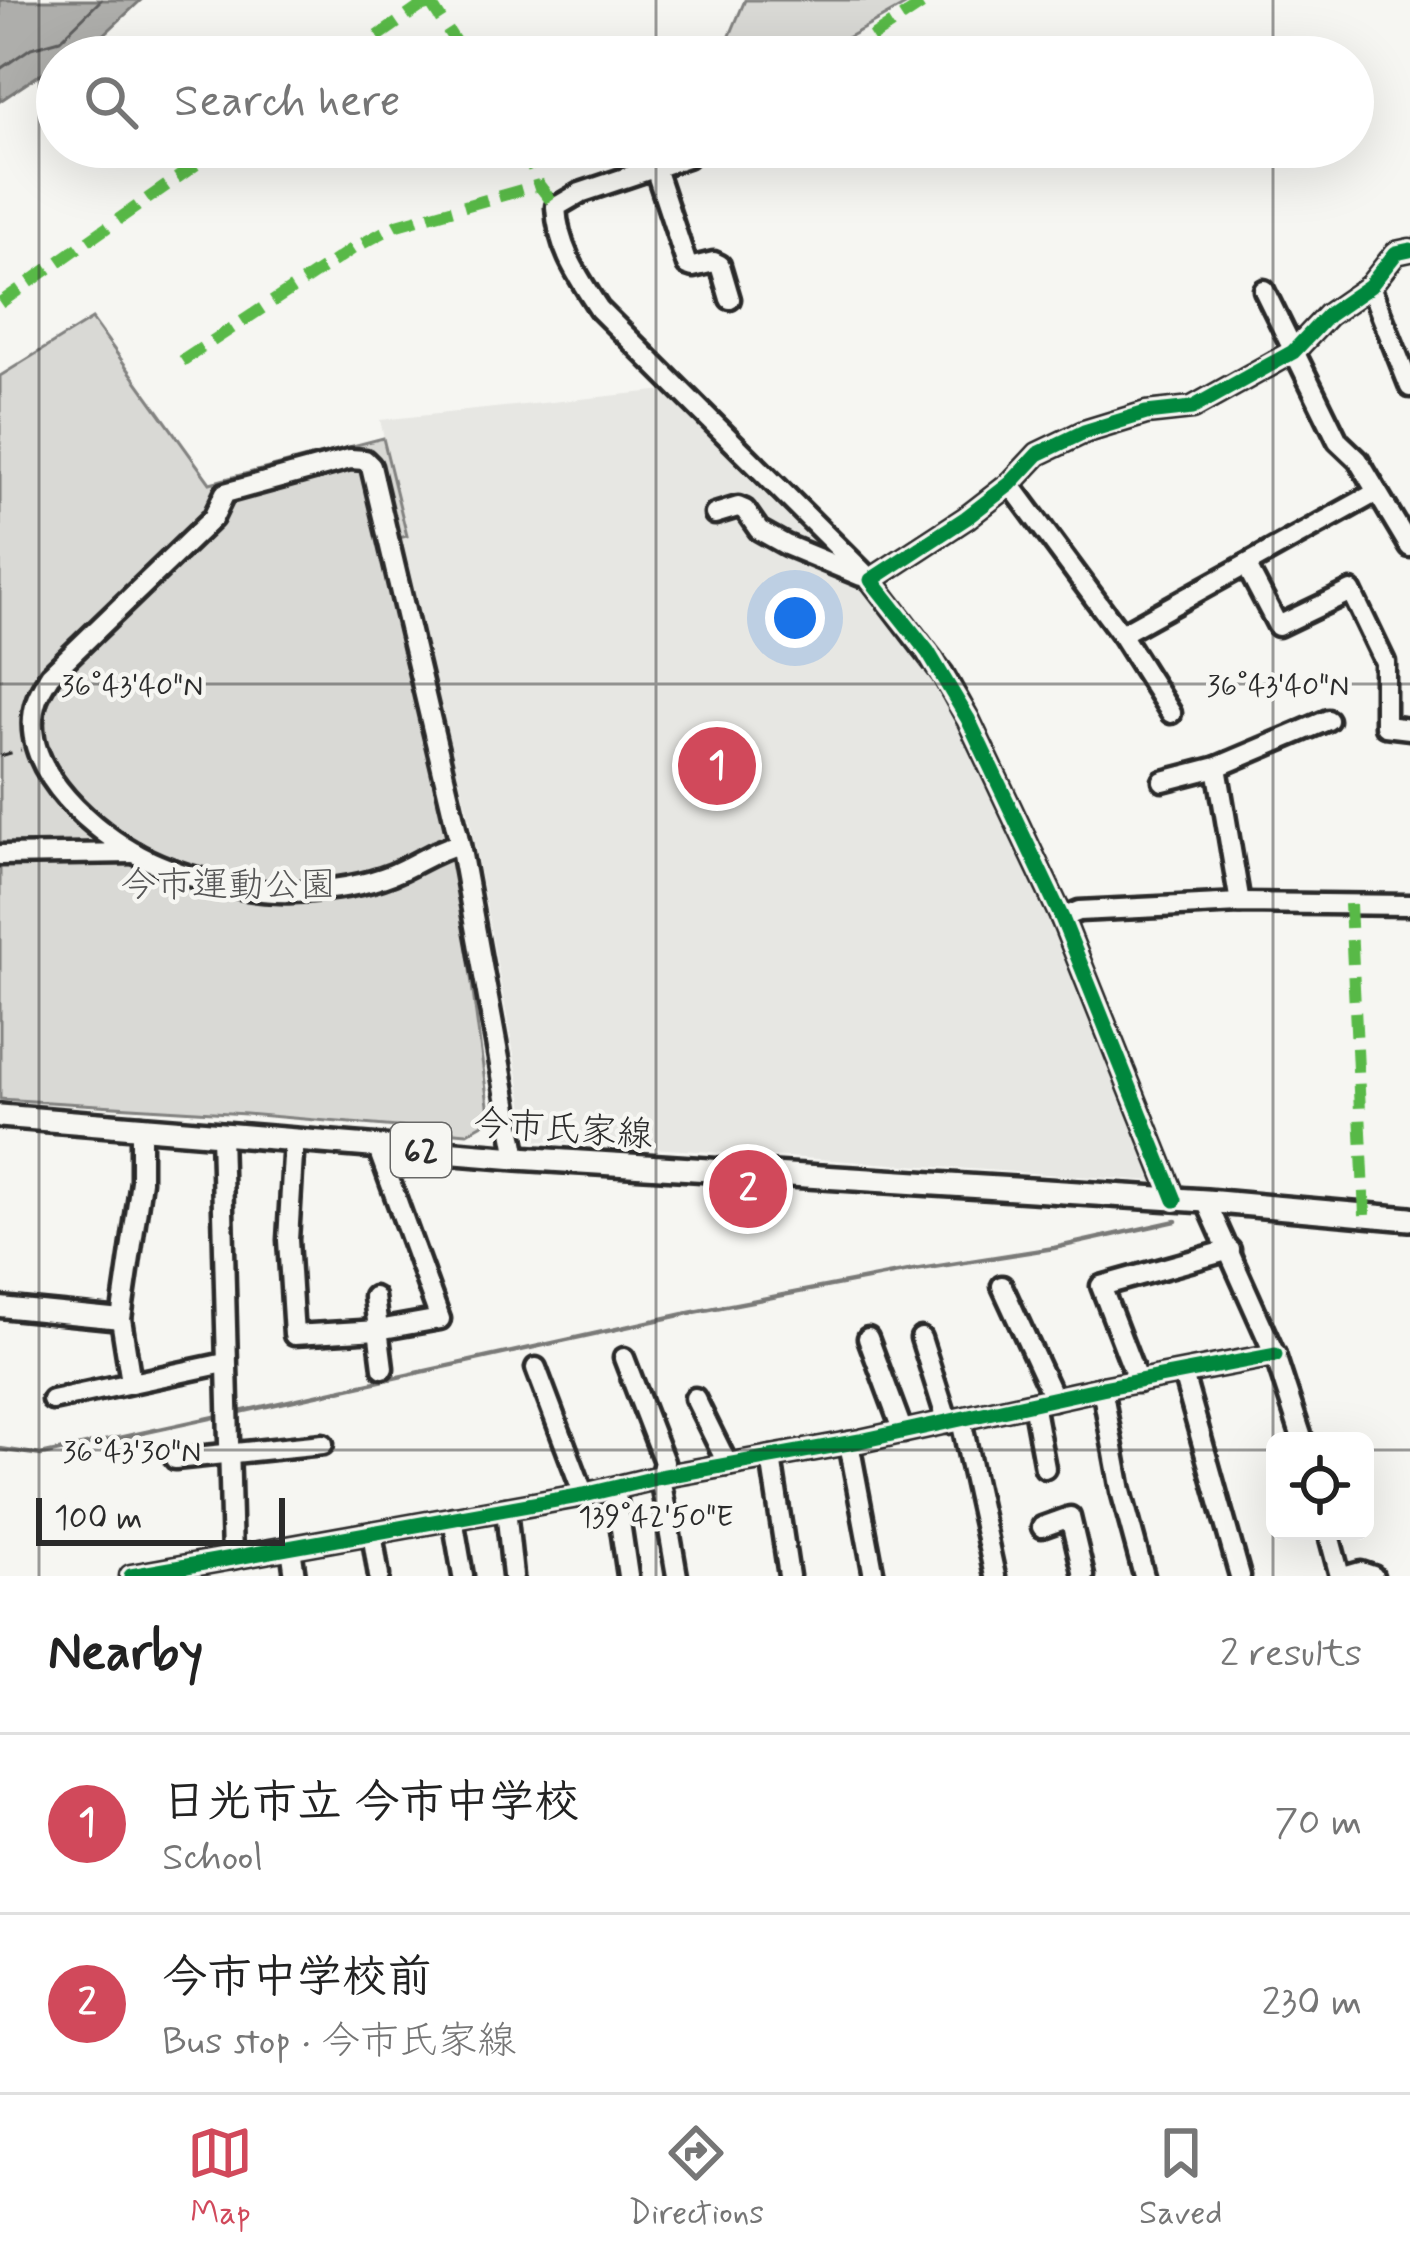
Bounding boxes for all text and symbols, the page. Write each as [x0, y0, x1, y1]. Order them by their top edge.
search box [36, 36, 1374, 168]
icon: search [78, 69, 144, 135]
text: Search here [174, 73, 401, 132]
your location [765, 588, 825, 648]
text: 36°43'40"N [61, 667, 203, 706]
text: 36°43'40"N [1207, 667, 1349, 706]
pin: 1 [678, 721, 756, 811]
park label: 今市運動公園 [120, 863, 336, 910]
street label: 今市氏家線 [471, 1101, 654, 1160]
road number: 62 [391, 1123, 451, 1177]
pin: 2 [709, 1144, 787, 1234]
map controls [1266, 1432, 1374, 1540]
button: locate [1266, 1432, 1374, 1540]
text: 36°43'30"N [63, 1433, 201, 1472]
scale bar [36, 1492, 285, 1545]
text: 100 m [54, 1497, 143, 1541]
text: 139°42'50"E [578, 1498, 734, 1537]
text: Nearby [48, 1621, 203, 1687]
text: 2 results [1220, 1629, 1362, 1680]
text: 日光市立 今市中学校 [162, 1774, 579, 1833]
text: 1 [78, 1798, 96, 1849]
text: 70 m [1274, 1798, 1362, 1849]
text: School [162, 1833, 263, 1884]
text: 今市中学校前 [162, 1949, 432, 2008]
text: 2 [77, 1978, 97, 2029]
text: 230 m [1261, 1978, 1362, 2029]
text: Bus stop · 今市氏家線 [162, 2017, 516, 2068]
tab: Map [187, 2120, 253, 2236]
tab: Directions [628, 2120, 764, 2236]
tab: Saved [1139, 2120, 1223, 2236]

